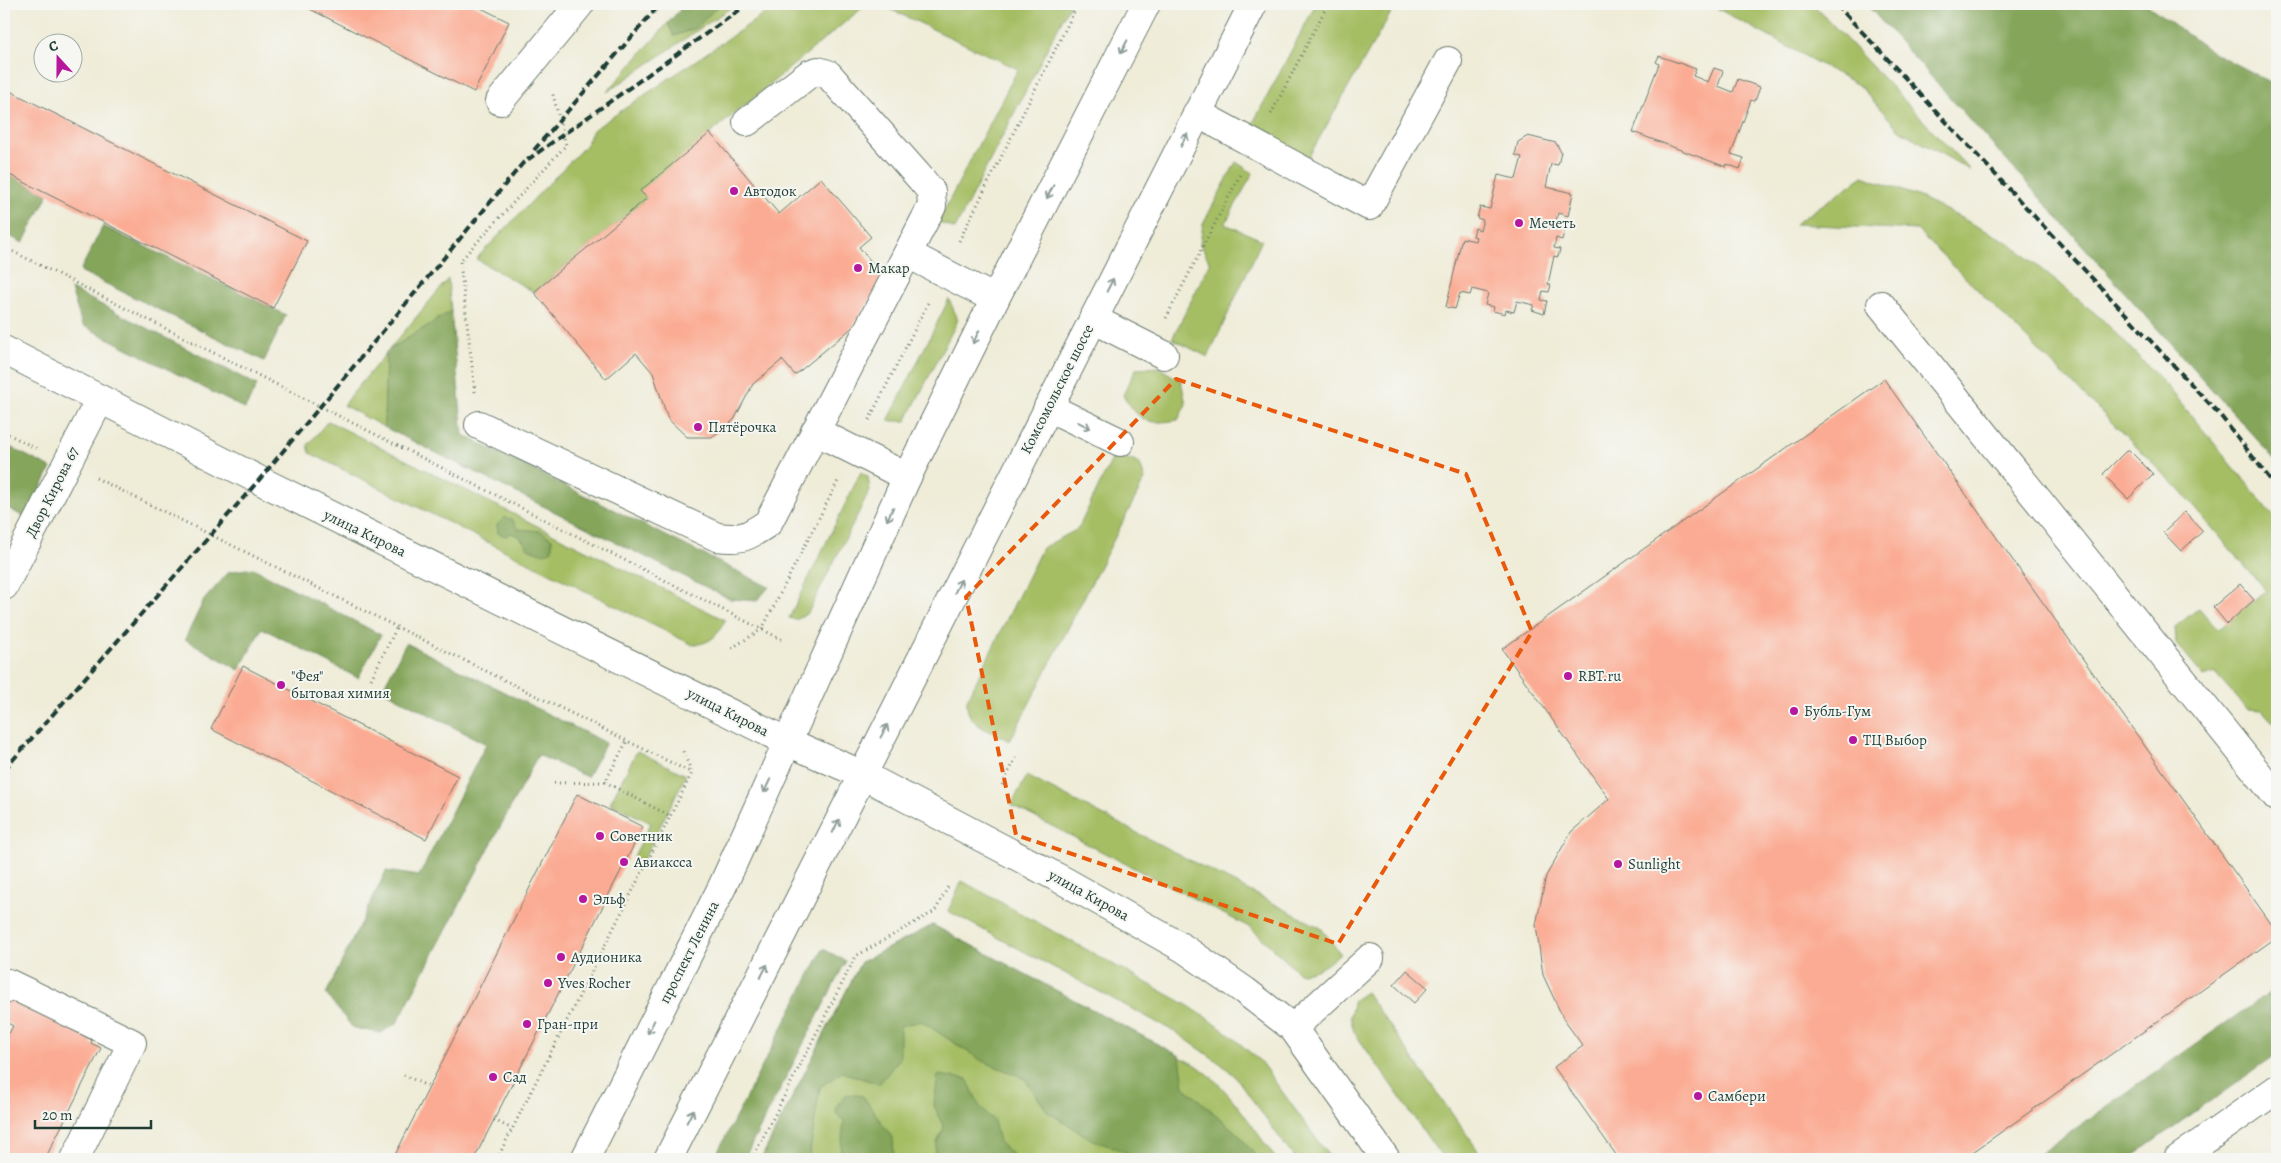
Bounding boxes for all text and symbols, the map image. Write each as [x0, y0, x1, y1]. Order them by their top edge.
north arrow [32, 32, 82, 82]
text: С [46, 36, 61, 57]
one-way arrow [1119, 39, 1128, 54]
one-way arrow [1179, 133, 1189, 148]
place label: Автодок [743, 181, 797, 201]
one-way arrow [1045, 184, 1054, 199]
marker: Автодок [728, 185, 740, 197]
place label: Мечеть [1529, 213, 1576, 233]
marker: Мечеть [1513, 217, 1525, 229]
place label: Макар [868, 258, 910, 278]
marker: Макар [852, 262, 864, 274]
one-way arrow [1106, 278, 1115, 293]
street label: Комсомольское шоссе [1016, 321, 1098, 457]
one-way arrow [971, 329, 980, 344]
place label: Пятёрочка [708, 417, 777, 437]
one-way arrow [1076, 420, 1091, 430]
marker: Пятёрочка [692, 421, 704, 433]
street label: Двор Кирова 67 [21, 443, 84, 541]
street label: улица Кирова [320, 504, 410, 562]
one-way arrow [885, 506, 894, 521]
one-way arrow [953, 579, 963, 594]
place label: "Фея" бытовая химия [291, 666, 390, 703]
place label: RBT.ru [1578, 666, 1622, 686]
marker: RBT.ru [1562, 670, 1574, 682]
marker: "Фея" бытовая химия [275, 679, 287, 691]
street label: улица Кирова [683, 682, 772, 741]
place label: Бубль-Гум [1804, 701, 1871, 721]
marker: Бубль-Гум [1788, 705, 1800, 717]
one-way arrow [880, 724, 889, 739]
place label: ТЦ Выбор [1863, 730, 1927, 750]
marker: ТЦ Выбор [1847, 734, 1859, 746]
one-way arrow [762, 778, 772, 793]
one-way arrow [831, 818, 841, 833]
place label: Советник [610, 826, 673, 846]
marker: Советник [594, 830, 606, 842]
place label: Авиаксса [633, 852, 692, 872]
place label: Sunlight [1628, 854, 1681, 874]
marker: Авиаксса [618, 856, 630, 868]
marker: Sunlight [1612, 858, 1624, 870]
street label: улица Кирова [1044, 864, 1133, 925]
place label: Эльф [593, 889, 625, 909]
marker: Эльф [577, 893, 589, 905]
street label: проспект Ленина [654, 897, 724, 1007]
place label: Аудионика [570, 947, 642, 967]
marker: Аудионика [555, 951, 567, 963]
one-way arrow [760, 964, 769, 979]
place label: Yves Rocher [557, 973, 631, 993]
marker: Yves Rocher [542, 977, 554, 989]
place label: Гран-при [537, 1014, 598, 1034]
marker: Гран-при [521, 1018, 533, 1030]
one-way arrow [646, 1019, 655, 1034]
place label: Сад [503, 1067, 527, 1087]
marker: Сад [487, 1071, 499, 1083]
place label: Самбери [1708, 1086, 1766, 1106]
marker: Самбери [1692, 1090, 1704, 1102]
scale bar [35, 1098, 151, 1130]
text: 20 m [42, 1105, 73, 1125]
one-way arrow [686, 1109, 695, 1124]

